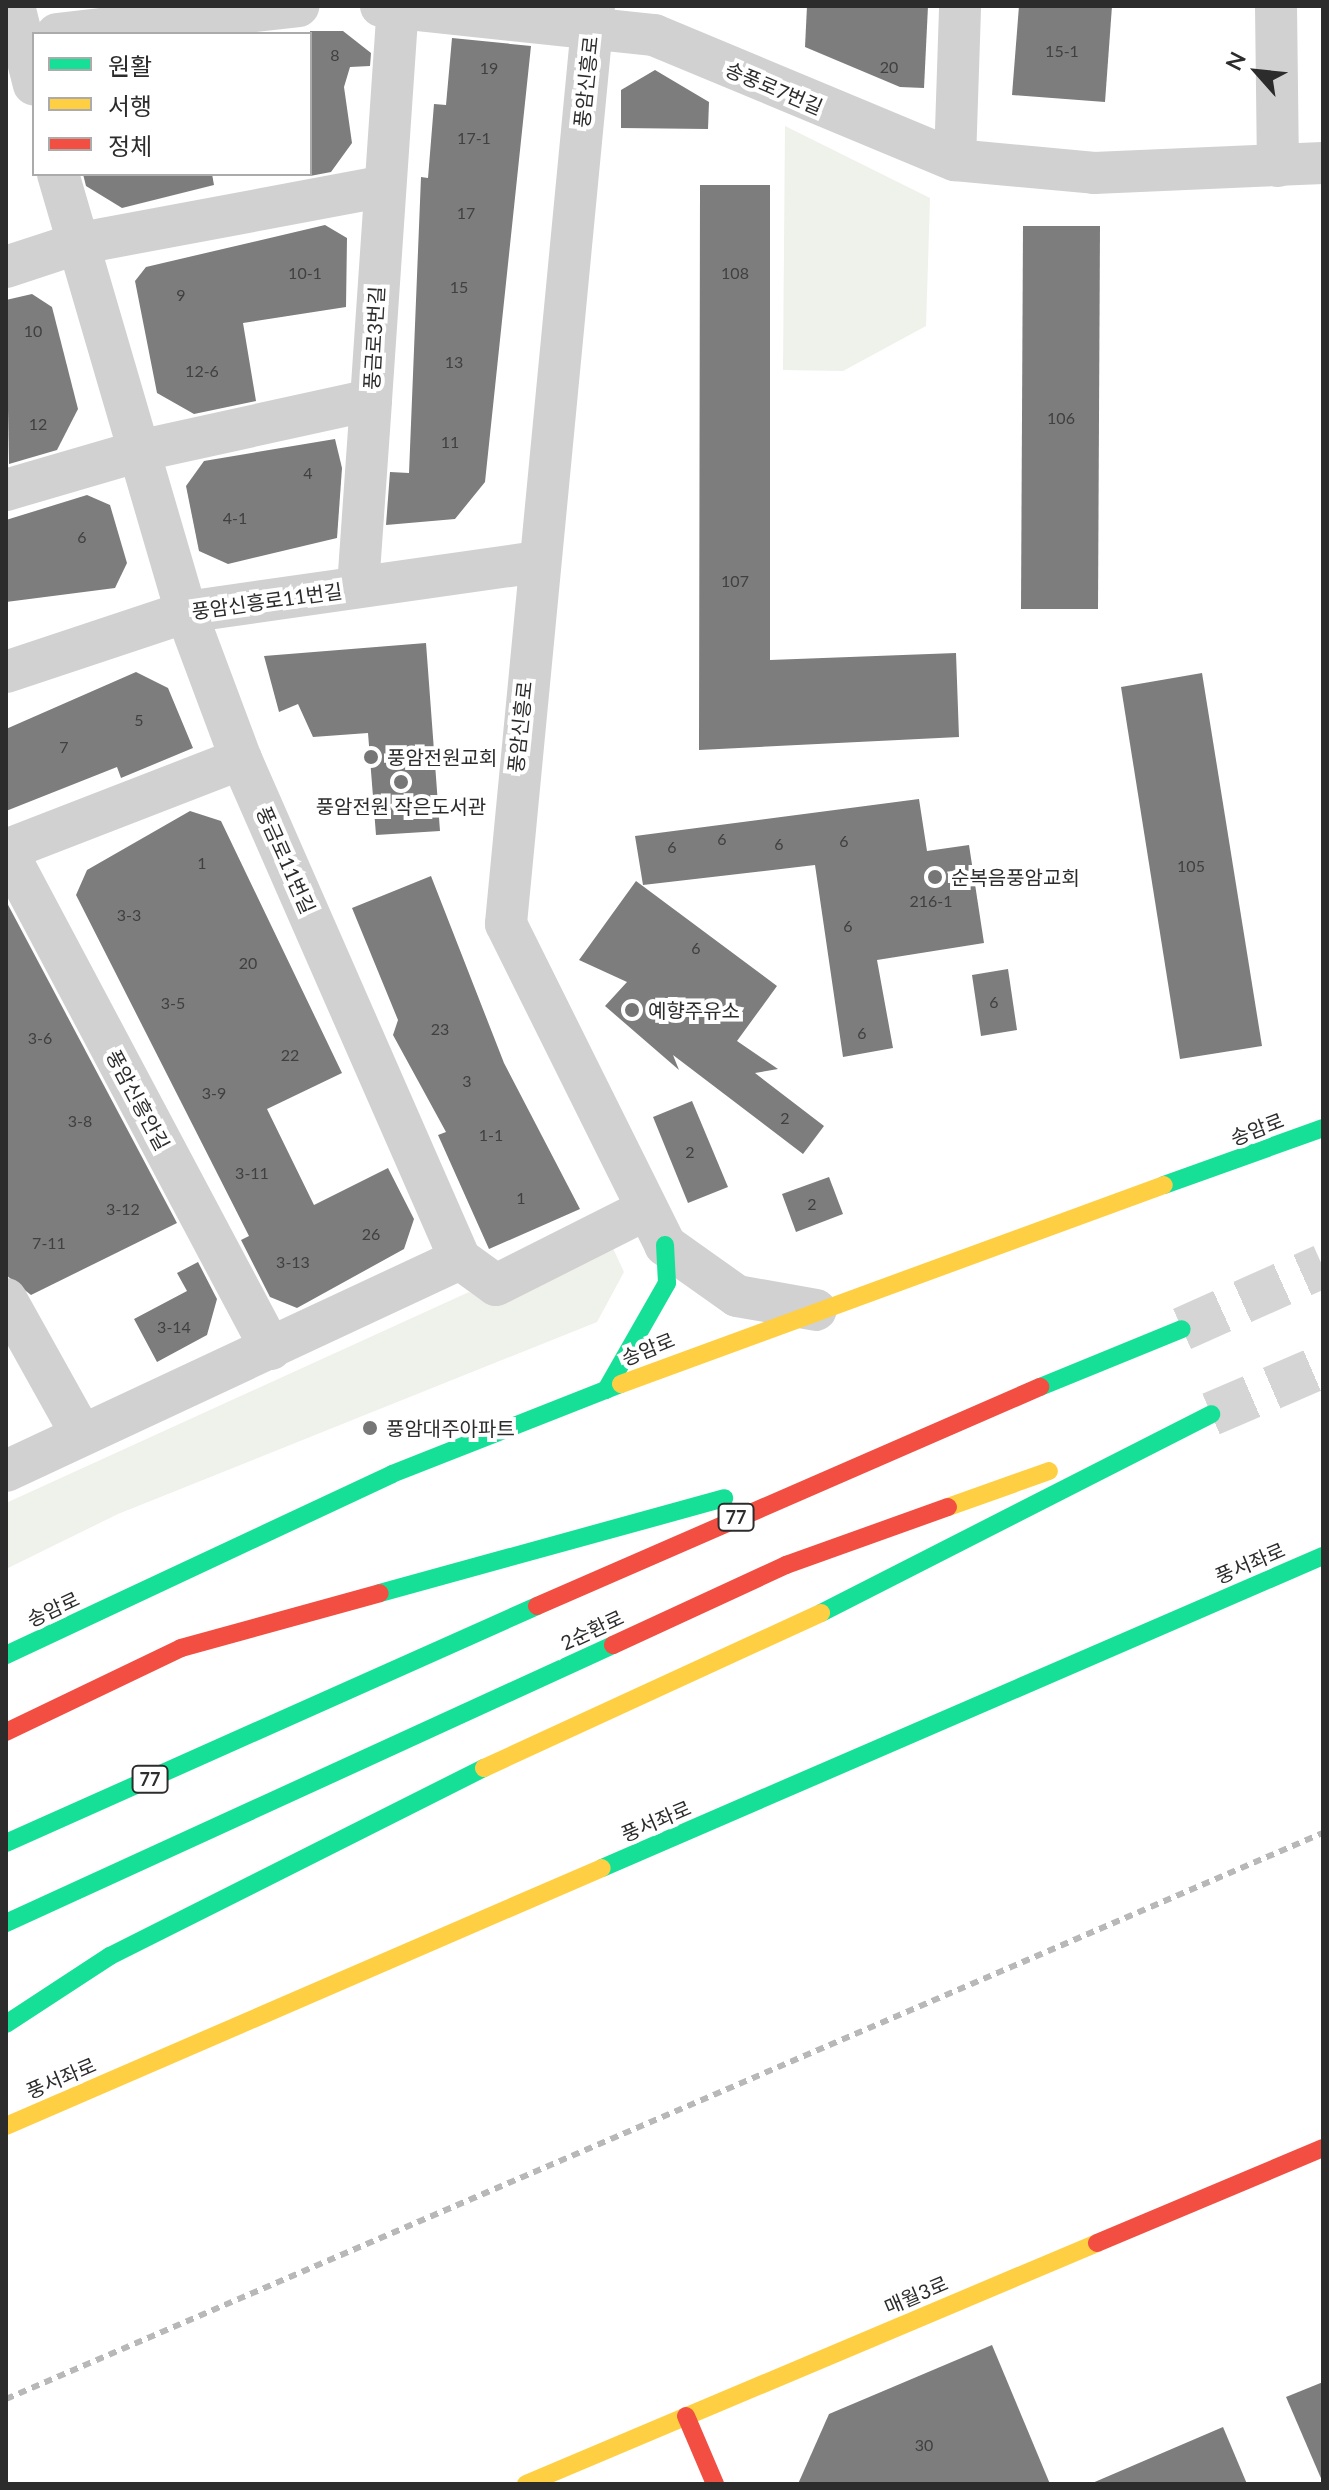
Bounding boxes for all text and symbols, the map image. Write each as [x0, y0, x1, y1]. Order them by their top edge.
legend [32, 32, 312, 176]
north arrow [1217, 32, 1297, 112]
street label: 풍암신흥로 [569, 35, 603, 129]
house number: 15-1 [1045, 41, 1079, 61]
house number: 8 [330, 45, 340, 65]
text: N [1219, 47, 1251, 75]
text: 원활 [108, 51, 152, 80]
street label: 송풍로7번길 [722, 57, 826, 119]
house number: 20 [880, 57, 898, 77]
house number: 19 [480, 58, 498, 78]
text: 서행 [108, 91, 152, 120]
house number: 17-1 [457, 128, 491, 148]
text: 정체 [108, 131, 152, 160]
house number: 17 [457, 203, 475, 223]
house number: 10-1 [288, 263, 322, 283]
house number: 108 [721, 263, 749, 283]
house number: 15 [450, 277, 468, 297]
house number: 9 [176, 285, 186, 305]
street label: 풍금로3번길 [359, 286, 389, 390]
house number: 10 [24, 321, 42, 341]
house number: 13 [445, 352, 463, 372]
house number: 12-6 [185, 361, 219, 381]
house number: 106 [1047, 408, 1075, 428]
house number: 12 [29, 414, 47, 434]
house number: 11 [441, 432, 459, 452]
house number: 4 [303, 463, 313, 483]
house number: 4-1 [223, 508, 247, 528]
house number: 6 [77, 527, 87, 547]
house number: 107 [721, 571, 749, 591]
street label: 풍암신흥로11번길 [190, 579, 344, 623]
street label: 풍암신흥로 [503, 680, 537, 774]
house number: 5 [134, 710, 144, 730]
house number: 7 [59, 737, 69, 757]
place label: 풍암전원교회 [387, 745, 497, 769]
marker: 풍암전원교회 [362, 748, 380, 766]
marker: 풍암전원 작은도서관 [392, 773, 410, 791]
place label: 풍암전원 작은도서관 [316, 794, 486, 818]
street label: 풍금로11번길 [252, 802, 320, 918]
house number: 6 [717, 829, 727, 849]
house number: 6 [839, 831, 849, 851]
house number: 6 [774, 834, 784, 854]
house number: 6 [667, 837, 677, 857]
house number: 1 [197, 853, 207, 873]
house number: 105 [1177, 856, 1205, 876]
place label: 순복음풍암교회 [951, 865, 1080, 889]
marker: 순복음풍암교회 [926, 868, 944, 886]
house number: 216-1 [909, 891, 953, 911]
house number: 3-3 [117, 905, 141, 925]
house number: 6 [843, 916, 853, 936]
house number: 6 [691, 938, 701, 958]
house number: 20 [239, 953, 257, 973]
house number: 6 [989, 992, 999, 1012]
house number: 3-5 [161, 993, 185, 1013]
place label: 예향주유소 [648, 998, 740, 1022]
marker: 예향주유소 [623, 1001, 641, 1019]
house number: 23 [431, 1019, 449, 1039]
house number: 6 [857, 1023, 867, 1043]
house number: 3-6 [28, 1028, 52, 1048]
house number: 22 [281, 1045, 299, 1065]
street label: 풍암신흥안길 [101, 1046, 175, 1154]
house number: 3 [462, 1071, 472, 1091]
house number: 3-9 [202, 1083, 226, 1103]
house number: 2 [780, 1108, 790, 1128]
street label: 송암로 [1227, 1108, 1287, 1150]
house number: 3-8 [68, 1111, 92, 1131]
house number: 1-1 [479, 1125, 503, 1145]
house number: 2 [685, 1142, 695, 1162]
house number: 3-11 [235, 1163, 269, 1183]
house number: 1 [516, 1188, 526, 1208]
house number: 2 [807, 1194, 817, 1214]
house number: 3-12 [106, 1199, 140, 1219]
house number: 26 [362, 1224, 380, 1244]
house number: 7-11 [32, 1233, 66, 1253]
house number: 3-13 [276, 1252, 310, 1272]
house number: 3-14 [157, 1317, 191, 1337]
street label: 송암로 [618, 1328, 678, 1370]
place label: 풍암대주아파트 [386, 1416, 515, 1440]
marker: 풍암대주아파트 [361, 1419, 379, 1437]
road number: 77 [716, 1503, 756, 1531]
street label: 풍서좌로 [1211, 1538, 1289, 1588]
street label: 송암로 [23, 1586, 83, 1632]
street label: 2순환로 [557, 1605, 627, 1655]
road number: 77 [130, 1765, 170, 1793]
street label: 풍서좌로 [617, 1796, 695, 1846]
street label: 풍서좌로 [22, 2053, 100, 2103]
street label: 매월3로 [881, 2271, 951, 2319]
house number: 30 [915, 2435, 933, 2455]

